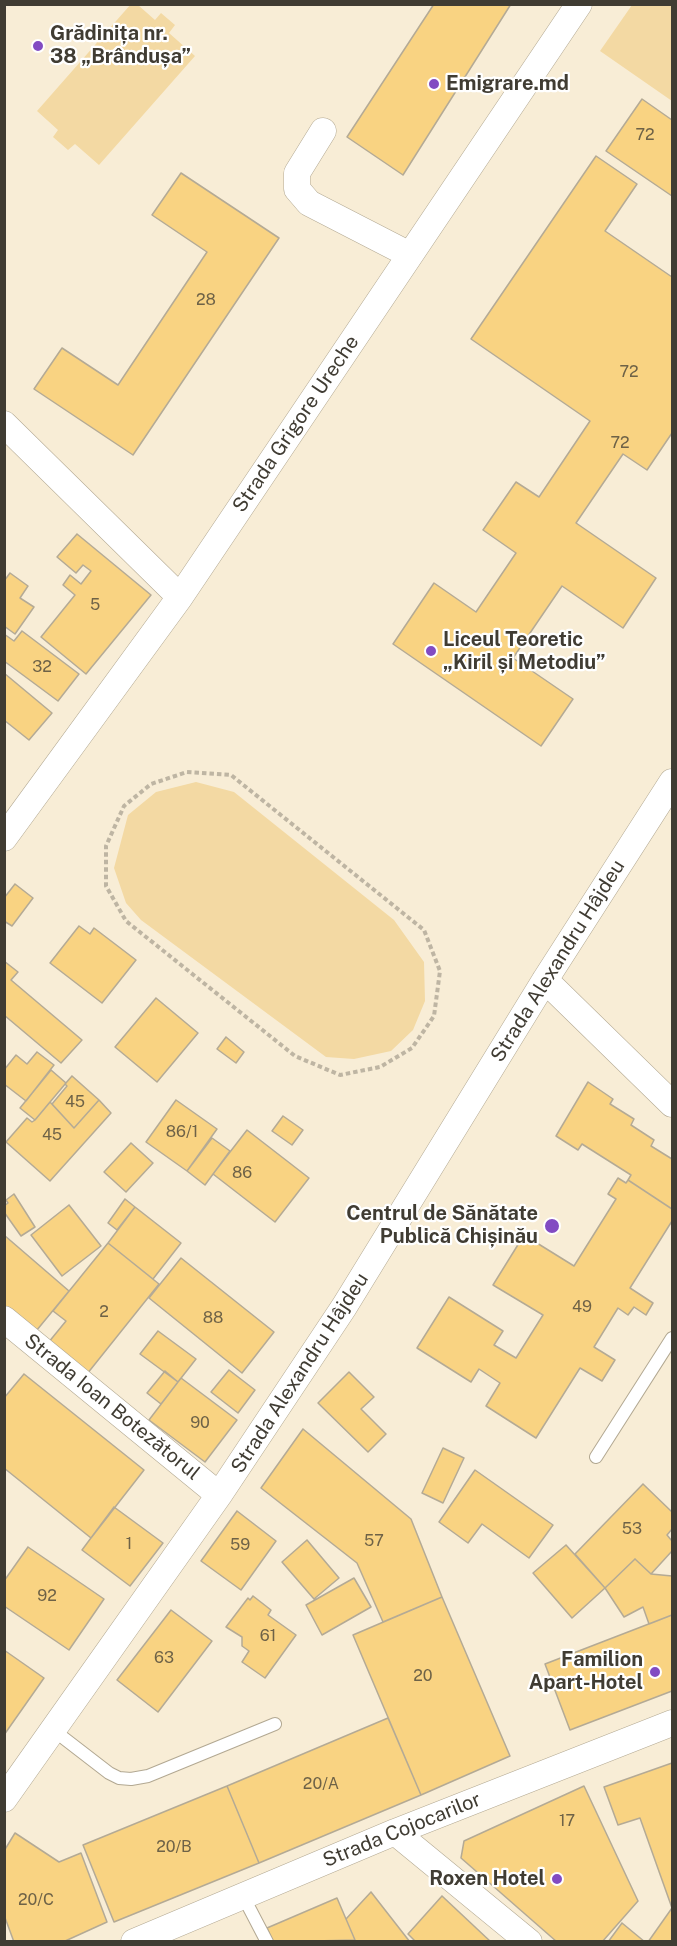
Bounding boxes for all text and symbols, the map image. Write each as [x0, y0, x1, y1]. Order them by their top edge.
place label: Grădinița nr. 38 „Brândușa” [50, 22, 191, 69]
marker: Grădinița nr. 38 „Brândușa” [31, 39, 45, 53]
place label: Emigrare.md [446, 72, 569, 96]
marker: Emigrare.md [427, 77, 441, 91]
house number: 72 [635, 125, 655, 145]
house number: 28 [196, 290, 216, 310]
street label: Strada Grigore Ureche [228, 331, 364, 517]
house number: 72 [619, 362, 639, 382]
house number: 72 [610, 433, 630, 453]
house number: 5 [90, 595, 100, 615]
place label: Liceul Teoretic „Kiril și Metodiu” [443, 628, 606, 675]
marker: Liceul Teoretic „Kiril și Metodiu” [424, 644, 438, 658]
house number: 32 [32, 657, 52, 677]
street label: Strada Alexandru Hâjdeu [486, 856, 630, 1066]
house number: 45 [65, 1092, 85, 1112]
house number: 86/1 [166, 1122, 198, 1142]
house number: 45 [42, 1125, 62, 1145]
house number: 86 [232, 1163, 252, 1183]
place label: Centrul de Sănătate Publică Chișinău [346, 1202, 538, 1249]
marker: Centrul de Sănătate Publică Chișinău [543, 1217, 561, 1235]
street label: Strada Alexandru Hâjdeu [226, 1268, 374, 1478]
house number: 49 [572, 1297, 592, 1317]
house number: 2 [99, 1302, 109, 1322]
house number: 88 [203, 1308, 223, 1328]
street label: Strada Ioan Botezătorul [19, 1329, 205, 1485]
house number: 90 [190, 1413, 210, 1433]
house number: 53 [622, 1519, 642, 1539]
house number: 57 [364, 1531, 384, 1551]
house number: 1 [126, 1534, 132, 1554]
house number: 59 [230, 1535, 250, 1555]
house number: 92 [37, 1586, 57, 1606]
house number: 61 [260, 1626, 276, 1646]
house number: 63 [154, 1648, 174, 1668]
place label: Familion Apart-Hotel [529, 1648, 643, 1695]
marker: Familion Apart-Hotel [648, 1665, 662, 1679]
house number: 20 [413, 1666, 433, 1686]
house number: 20/A [303, 1774, 339, 1794]
street label: Strada Cojocarilor [320, 1787, 484, 1873]
house number: 17 [559, 1811, 575, 1831]
house number: 20/B [156, 1837, 192, 1857]
place label: Roxen Hotel [429, 1867, 545, 1891]
marker: Roxen Hotel [550, 1872, 564, 1886]
house number: 20/C [18, 1890, 54, 1910]

